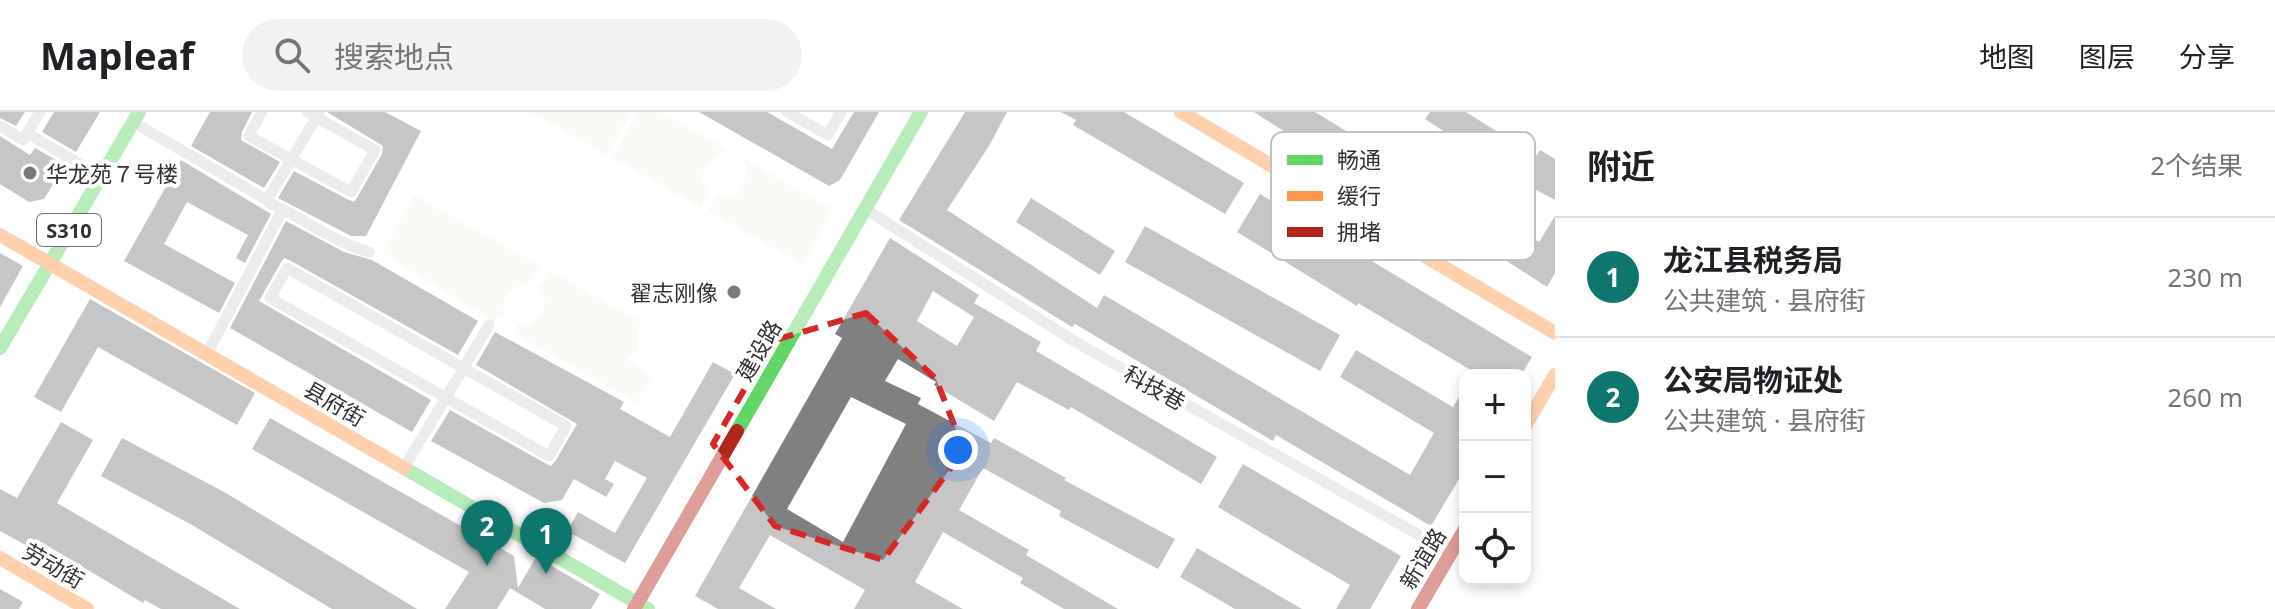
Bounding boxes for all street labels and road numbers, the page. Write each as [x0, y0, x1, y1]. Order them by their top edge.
road number: S310 [37, 214, 101, 246]
street label: 建设路 [729, 314, 787, 386]
street label: 科技巷 [1119, 358, 1191, 416]
street label: 县府街 [299, 374, 371, 432]
street label: 新谊路 [1392, 522, 1452, 594]
street label: 劳动街 [18, 536, 90, 594]

